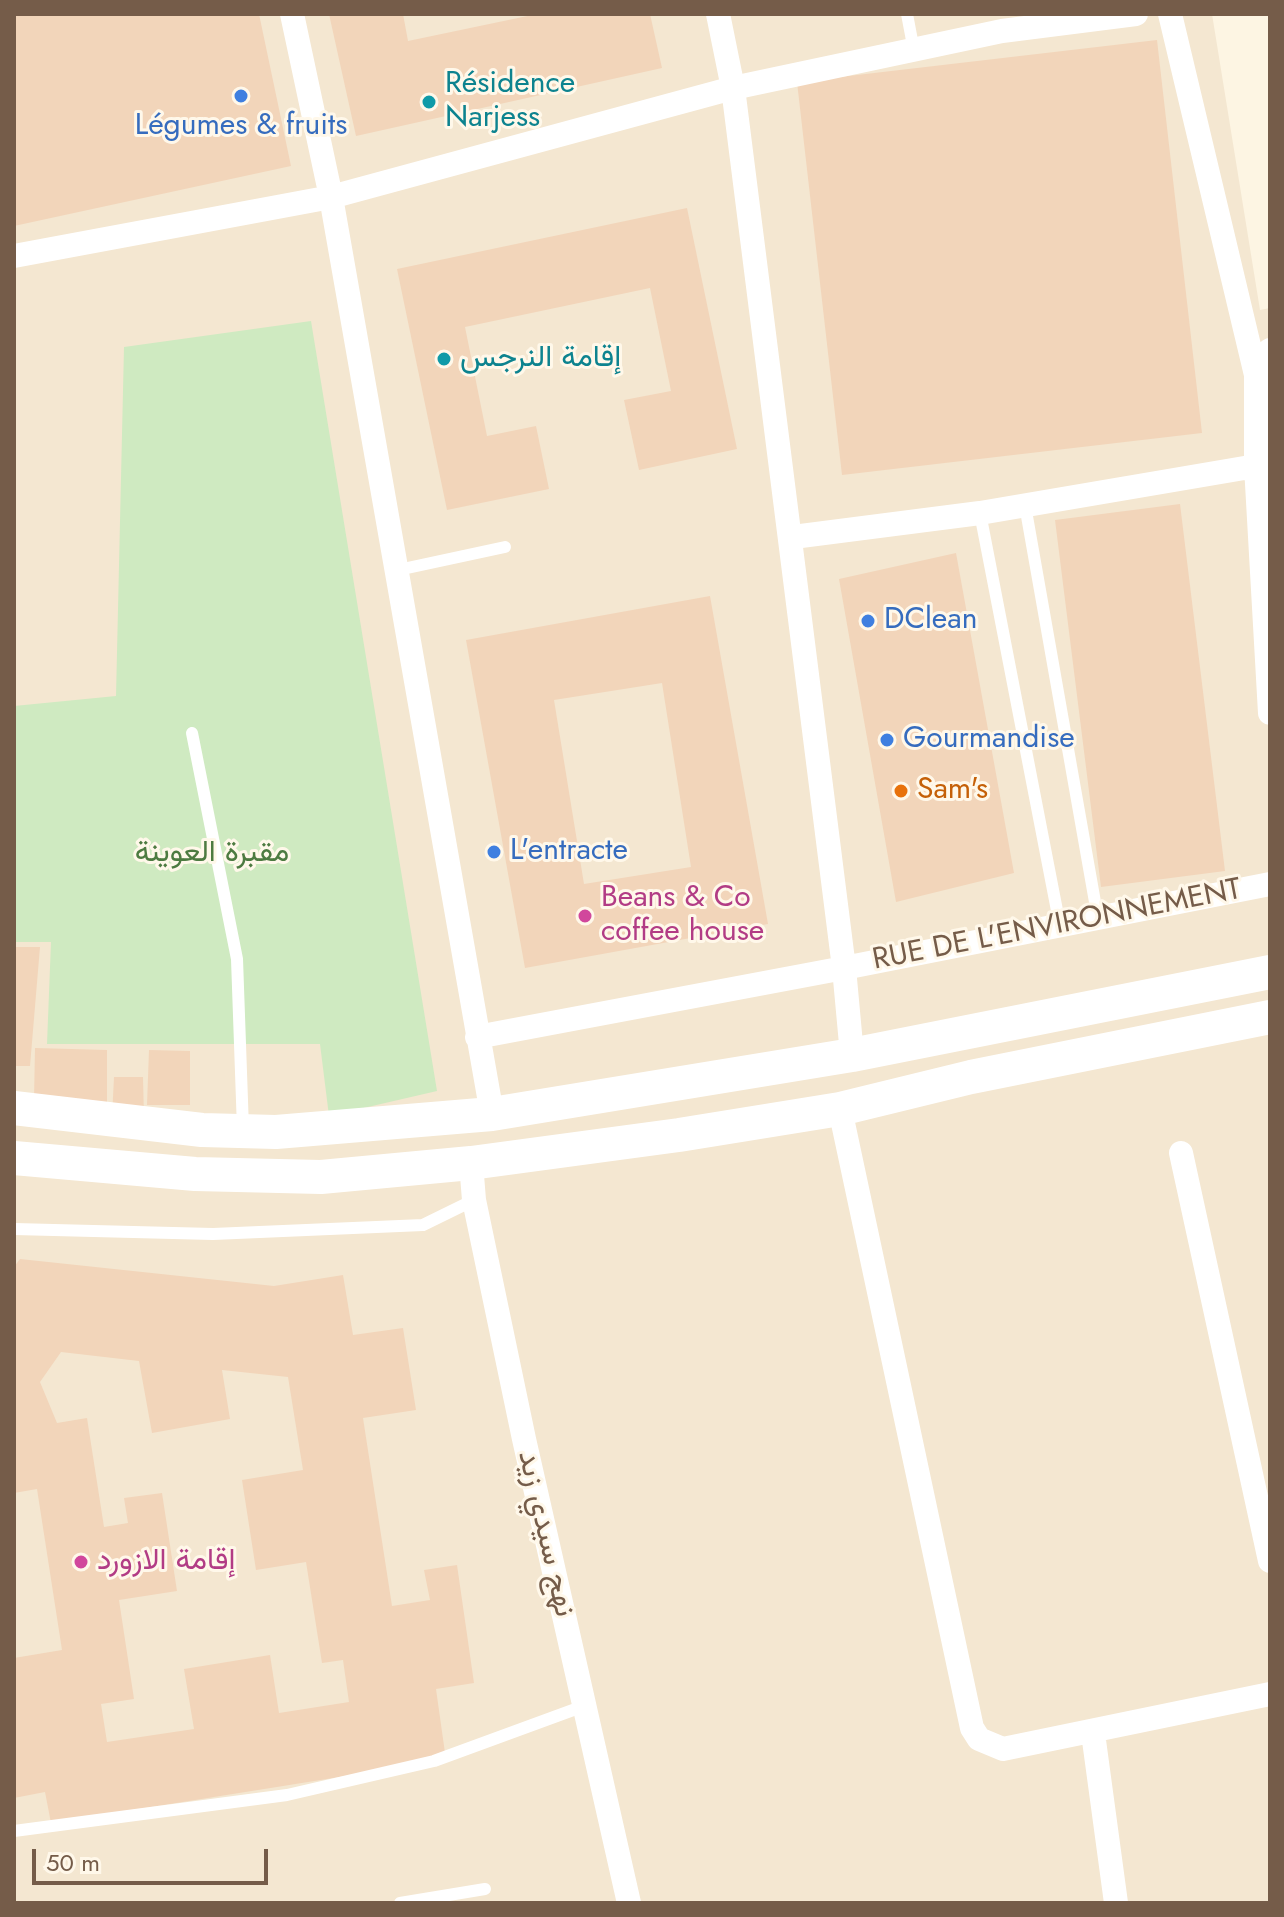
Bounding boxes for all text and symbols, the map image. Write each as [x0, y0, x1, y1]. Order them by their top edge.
place label: Résidence Narjess [445, 67, 575, 138]
marker: Légumes & fruits [232, 87, 250, 105]
marker: Résidence Narjess [420, 93, 438, 111]
place label: Légumes & fruits [135, 109, 347, 145]
place label: إقامة النرجس [460, 341, 621, 377]
marker: إقامة النرجس [435, 350, 453, 368]
place label: DClean [884, 603, 977, 639]
marker: DClean [859, 612, 877, 630]
place label: Gourmandise [903, 722, 1075, 758]
marker: Gourmandise [878, 731, 896, 749]
place label: Sam's [917, 773, 988, 809]
marker: Sam's [892, 782, 910, 800]
place label: L'entracte [510, 834, 628, 870]
park label: مقبرة العوينة [135, 836, 289, 872]
marker: L'entracte [485, 843, 503, 861]
street label: RUE DE L'ENVIRONNEMENT [870, 873, 1244, 979]
place label: Beans & Co coffee house [601, 881, 764, 952]
marker: Beans & Co coffee house [576, 907, 594, 925]
street label: نهج سيدي زيد [508, 1447, 582, 1621]
place label: إقامة الازورد [97, 1544, 236, 1580]
marker: إقامة الازورد [72, 1553, 90, 1571]
scale bar [36, 1833, 272, 1883]
text: 50 m [46, 1845, 100, 1880]

